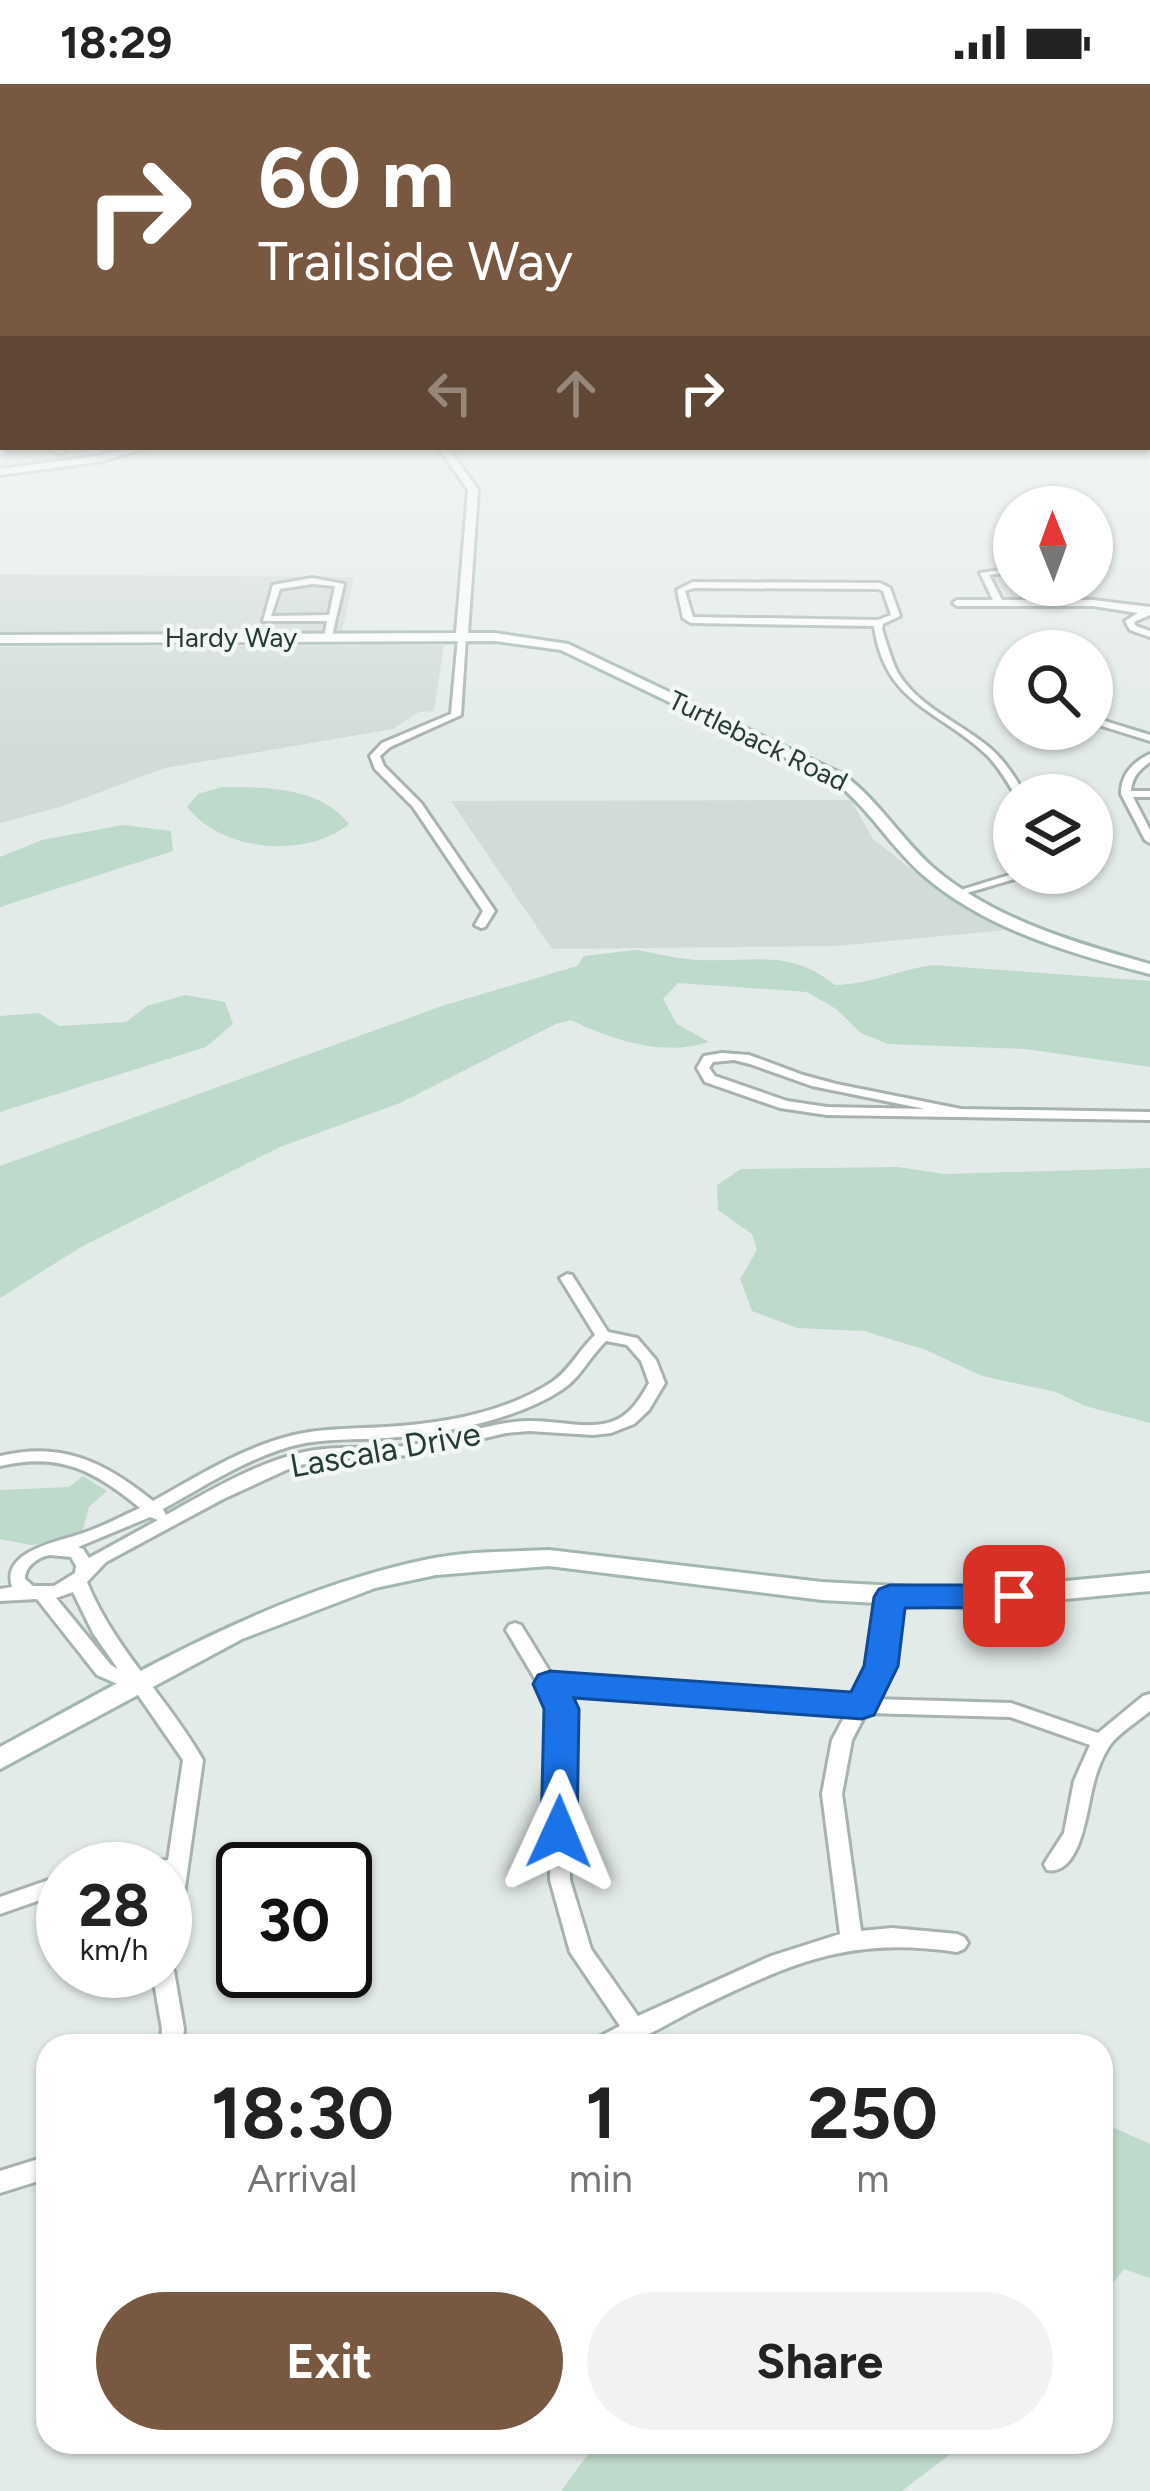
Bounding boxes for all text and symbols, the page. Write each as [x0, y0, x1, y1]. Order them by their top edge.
text: 18:29 [60, 15, 172, 69]
text: 60 m [258, 127, 454, 228]
icon: right [60, 132, 216, 288]
text: Trailside Way [258, 229, 573, 294]
icon: left [417, 360, 483, 426]
icon: ahead [543, 360, 609, 426]
icon: right [669, 360, 735, 426]
north arrow [993, 486, 1113, 606]
map controls [993, 486, 1113, 894]
street label: Hardy Way [165, 621, 297, 654]
button: search [993, 630, 1113, 750]
street label: Turtleback Road [663, 683, 853, 798]
button: layers [993, 774, 1113, 894]
street label: Lascala Drive [287, 1414, 483, 1485]
pin [963, 1545, 1065, 1647]
icon: arrive [981, 1563, 1047, 1629]
position arrow [496, 1769, 622, 1895]
speed limit sign: 30 [216, 1842, 372, 1998]
text: 28 [78, 1869, 150, 1941]
text: km/h [80, 1931, 148, 1968]
text: 18:30 [211, 2070, 394, 2156]
text: 1 [586, 2070, 616, 2156]
text: 250 [808, 2070, 938, 2156]
text: Arrival [247, 2155, 357, 2202]
text: min [569, 2155, 633, 2202]
text: m [856, 2155, 890, 2202]
button: Exit [96, 2292, 563, 2430]
button: Share [587, 2292, 1053, 2430]

